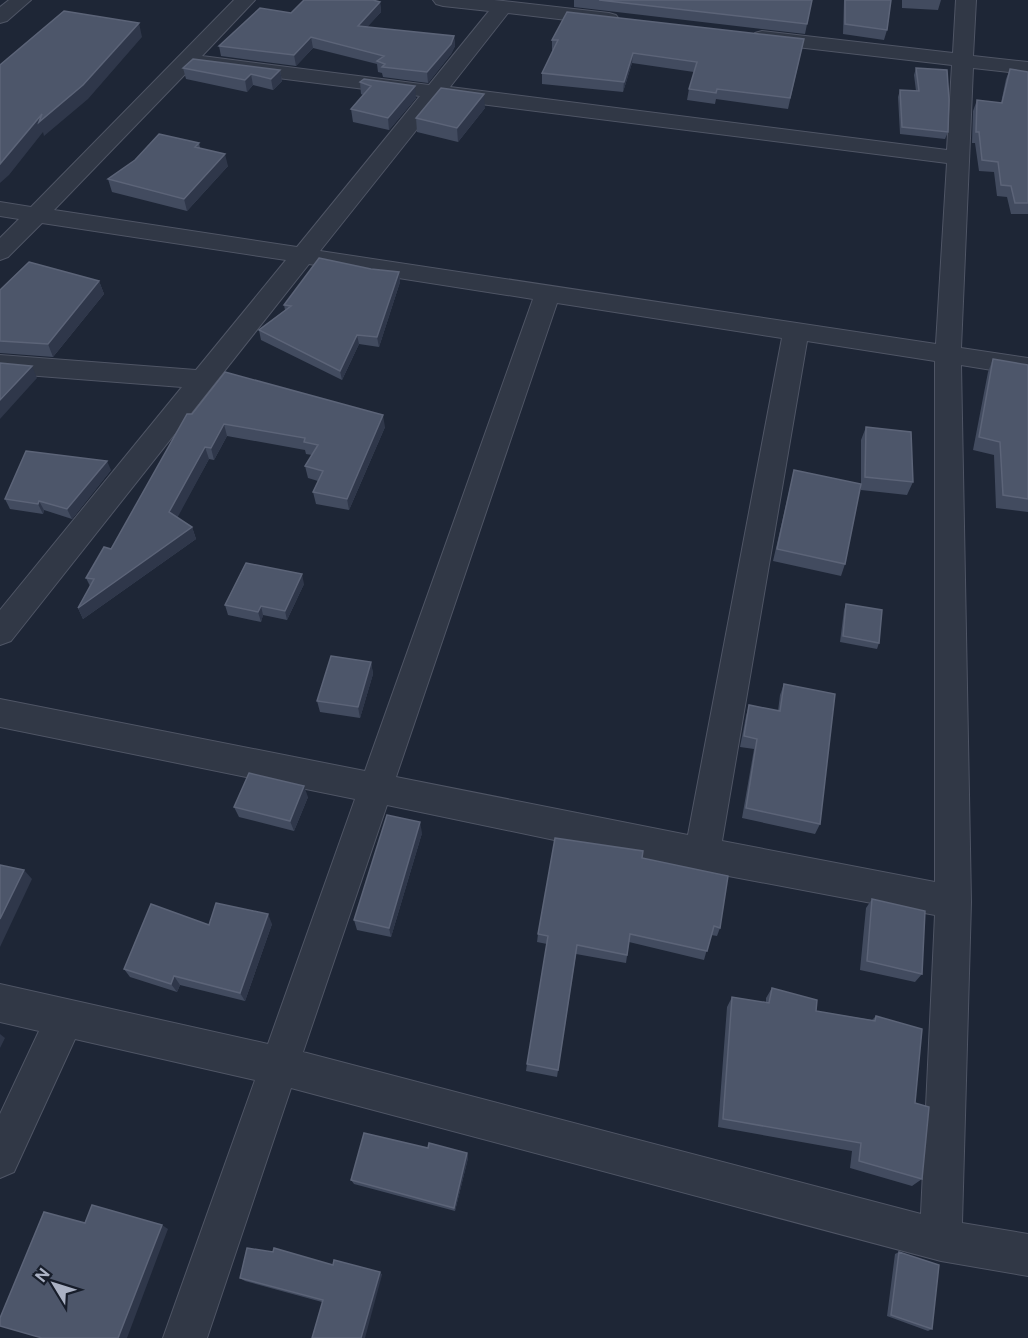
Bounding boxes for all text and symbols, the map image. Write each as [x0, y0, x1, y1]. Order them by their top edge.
north arrow [24, 1254, 84, 1314]
text: N [31, 1264, 54, 1286]

